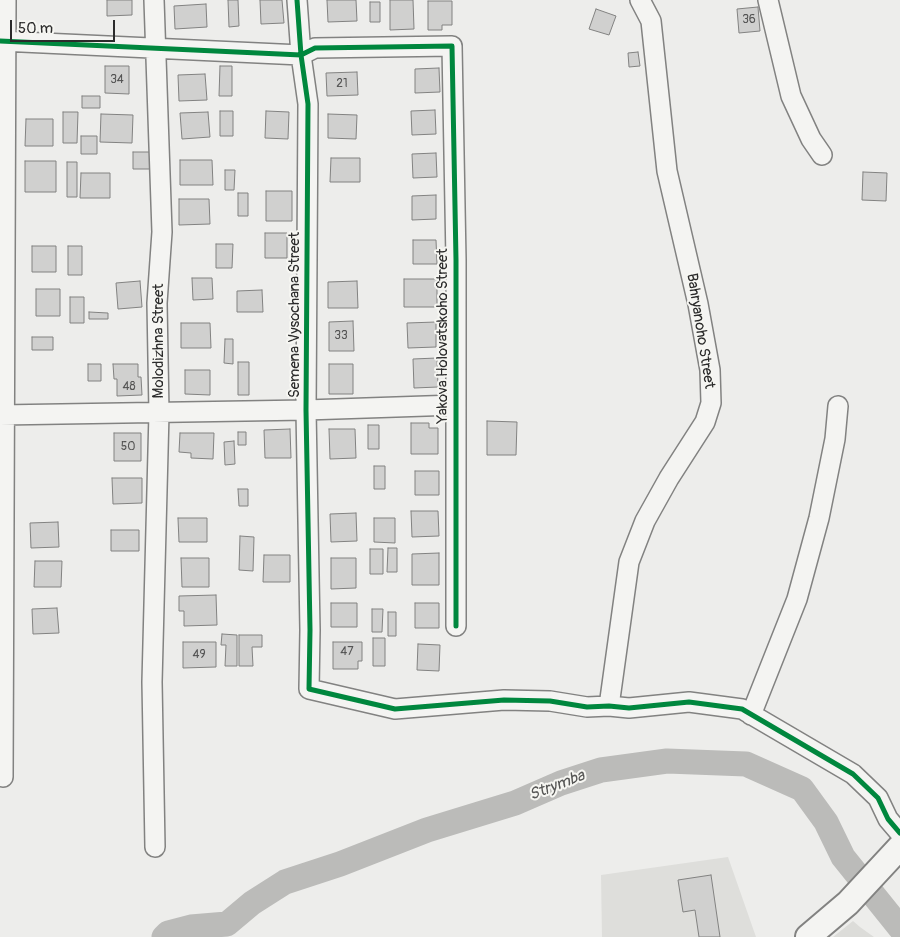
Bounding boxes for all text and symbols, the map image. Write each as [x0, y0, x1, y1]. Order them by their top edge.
scale bar [12, 10, 118, 42]
house number: 36 [742, 13, 756, 27]
text: 50 m [18, 19, 53, 38]
house number: 34 [110, 73, 124, 87]
house number: 21 [336, 77, 348, 91]
street label: Semena Vysochana Street [286, 232, 304, 398]
street label: Yakova Holovatskoho Street [434, 249, 452, 423]
street label: Bahryanoho Street [682, 272, 718, 390]
street label: Molodizhna Street [150, 284, 168, 398]
house number: 33 [334, 329, 348, 343]
house number: 48 [122, 380, 136, 394]
house number: 50 [121, 440, 135, 454]
house number: 47 [340, 645, 354, 659]
house number: 49 [192, 648, 206, 662]
water label: Strymba [527, 767, 587, 805]

